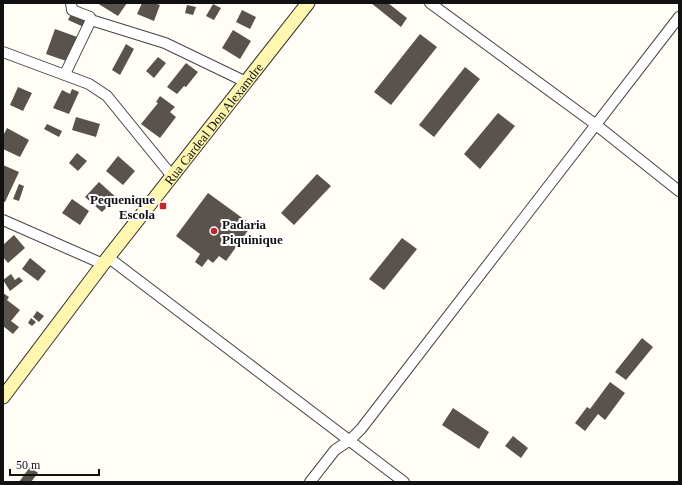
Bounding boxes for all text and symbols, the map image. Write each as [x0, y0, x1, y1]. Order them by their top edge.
street label: Rua Cardeal Don Alexamdre [161, 60, 266, 188]
place label: Pequenique Escola [90, 192, 155, 222]
marker: Pequenique Escola [158, 201, 168, 211]
place label: Padaria Piquinique [222, 217, 283, 247]
marker: Padaria Piquinique [209, 226, 219, 236]
scale bar [10, 451, 99, 477]
text: 50 m [16, 458, 41, 472]

